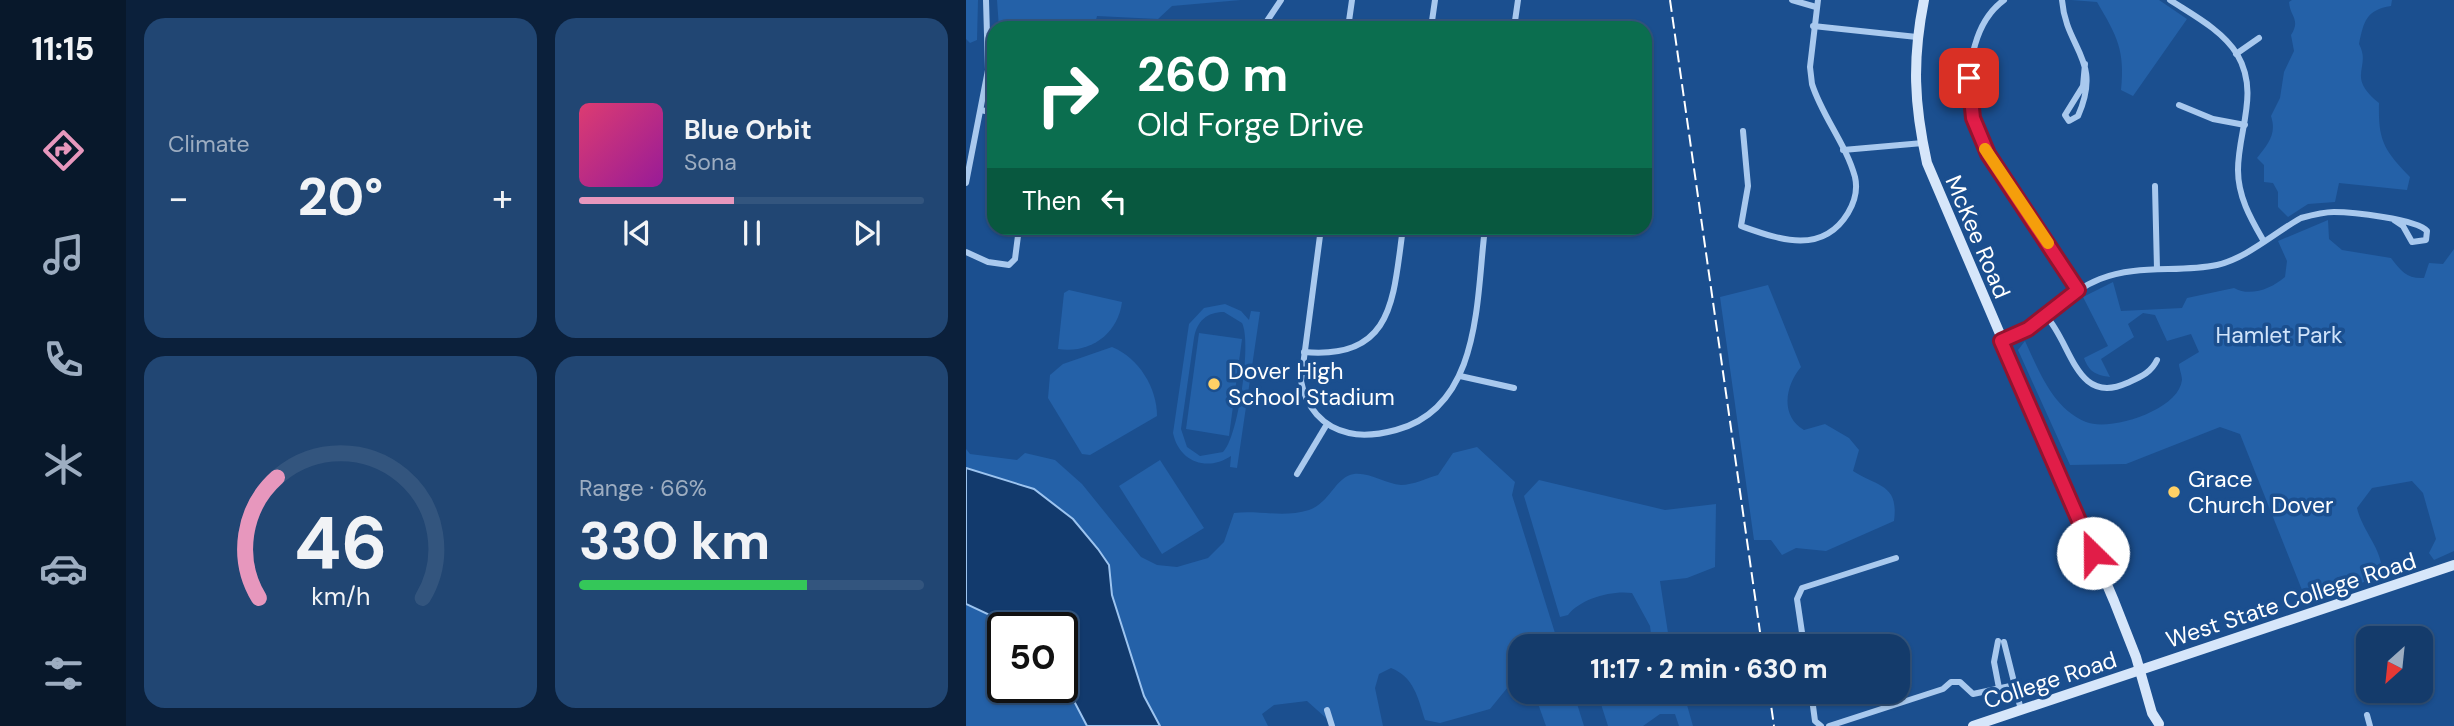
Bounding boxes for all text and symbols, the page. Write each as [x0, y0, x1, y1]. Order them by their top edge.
text: 11:15 [32, 28, 94, 70]
text: 260 m [1137, 42, 1288, 106]
pin [1939, 48, 1999, 108]
icon: right [1022, 49, 1113, 140]
icon: arrive [1950, 59, 1988, 97]
text: Old Forge Drive [1137, 104, 1364, 146]
text: Blue Orbit [684, 113, 812, 147]
icon: directions [39, 126, 88, 175]
text: Climate [168, 129, 250, 159]
text: Sona [684, 147, 737, 177]
text: 20° [298, 163, 383, 231]
street label: McKee Road [1939, 171, 2017, 303]
text: − [168, 173, 189, 223]
text: + [492, 173, 513, 223]
icon: left [1095, 182, 1133, 220]
text: Then [1022, 184, 1081, 218]
icon: previous [618, 214, 656, 252]
icon: pause [733, 214, 771, 252]
icon: next [848, 214, 886, 252]
icon: music [39, 230, 88, 279]
park label: Hamlet Park [2215, 320, 2343, 350]
icon: phone [39, 335, 88, 384]
place label: Dover High School Stadium [1228, 356, 1395, 412]
marker: Dover High School Stadium [1206, 376, 1222, 392]
icon: climate [39, 440, 88, 489]
place label: Grace Church Dover [2188, 464, 2333, 520]
text: Range · 66% [579, 473, 707, 503]
marker: Grace Church Dover [2166, 484, 2182, 500]
text: 46 [294, 496, 387, 591]
text: 330 km [579, 507, 770, 575]
position arrow [2056, 516, 2130, 590]
icon: car [39, 544, 88, 593]
street label: West State College Road [2162, 545, 2420, 655]
text: km/h [311, 580, 370, 613]
speed limit sign: 50 [987, 612, 1078, 703]
north arrow [2356, 626, 2432, 704]
map controls [2356, 626, 2433, 703]
street label: College Road [1980, 644, 2120, 716]
icon: filters [39, 649, 88, 698]
text: 11:17 · 2 min · 630 m [1590, 652, 1828, 686]

